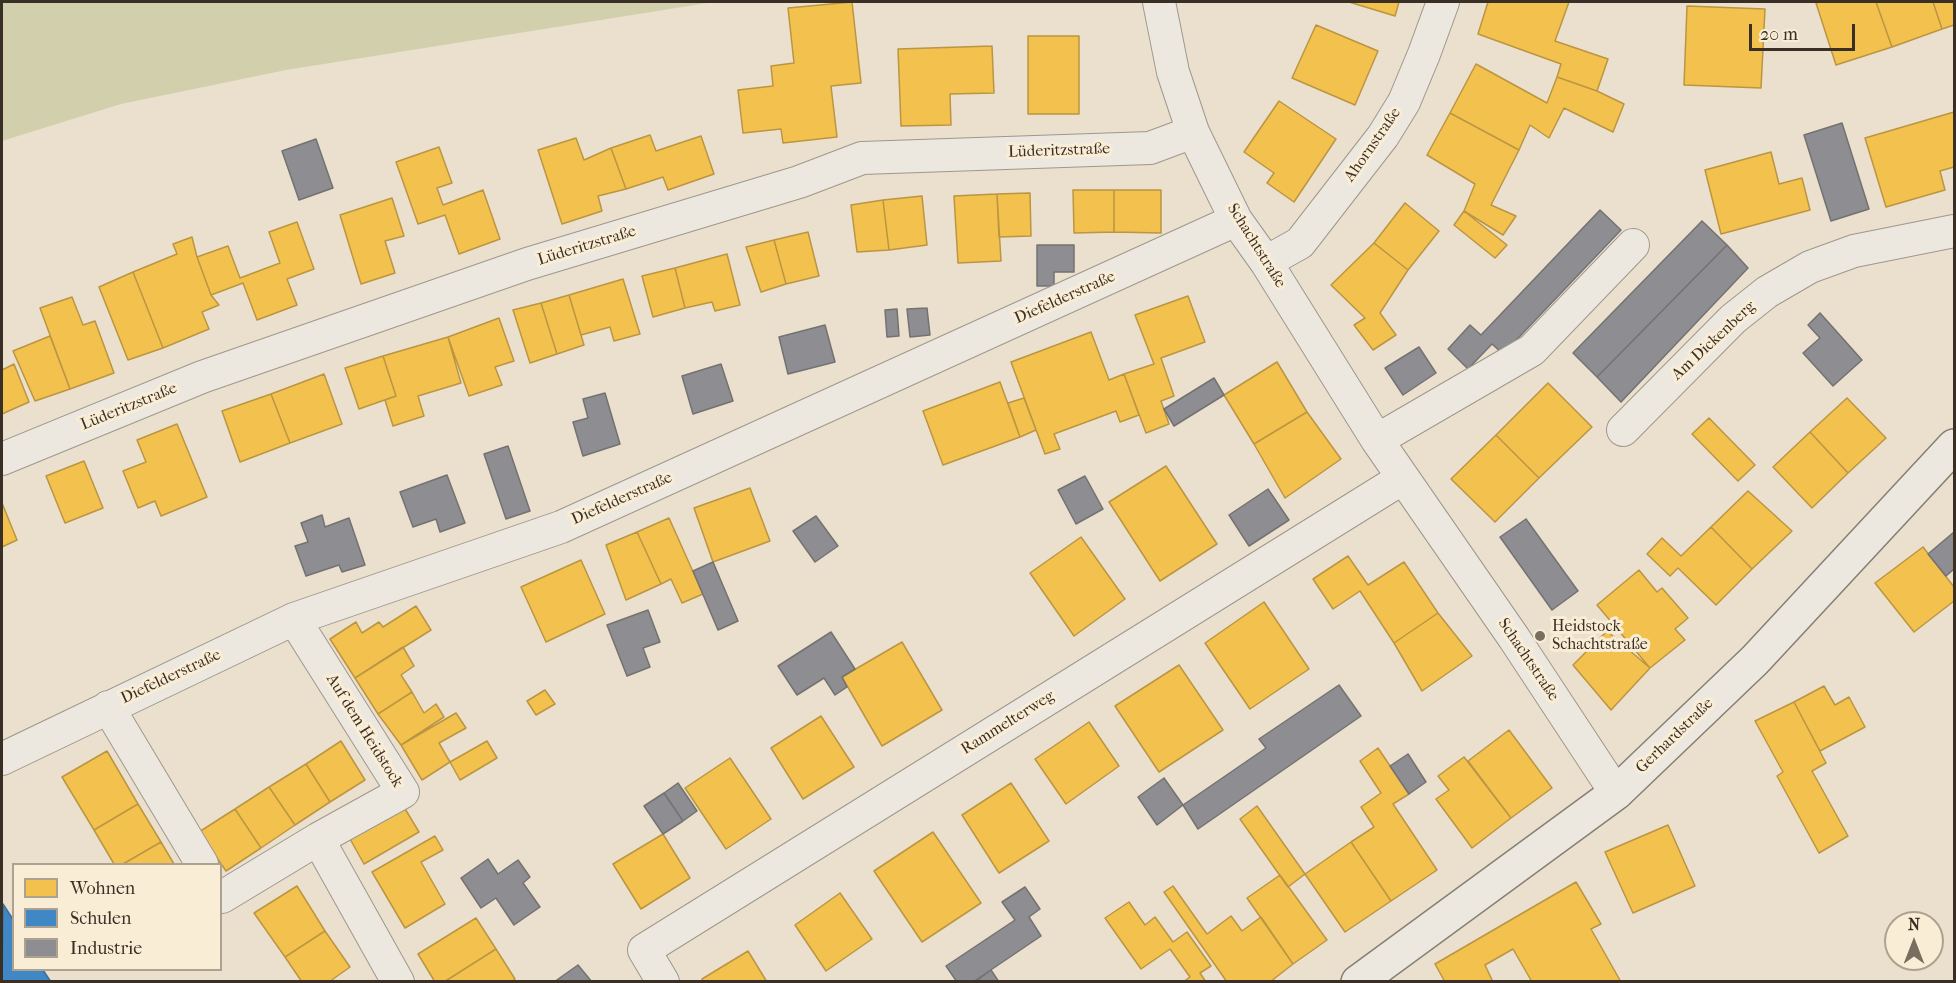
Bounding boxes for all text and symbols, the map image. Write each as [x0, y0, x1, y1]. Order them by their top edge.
scale bar [1752, 12, 1858, 50]
text: 20 m [1760, 24, 1798, 45]
street label: Ahornstraße [1341, 104, 1405, 186]
street label: Lüderitzstraße [1008, 140, 1110, 162]
street label: Schachtstraße [1223, 200, 1289, 292]
street label: Lüderitzstraße [535, 222, 639, 270]
street label: Diefelderstraße [1012, 267, 1118, 329]
street label: Am Dickenberg [1668, 297, 1760, 385]
street label: Lüderitzstraße [78, 379, 180, 435]
street label: Diefelderstraße [569, 468, 675, 530]
street label: Schachtstraße [1493, 615, 1563, 705]
place label: Heidstock Schachtstraße [1552, 617, 1648, 655]
marker: Heidstock Schachtstraße [1533, 629, 1547, 643]
street label: Diefelderstraße [118, 646, 224, 708]
street label: Auf dem Heidstock [321, 671, 407, 791]
street label: Rammelterweg [958, 687, 1058, 759]
street label: Gerhardstraße [1632, 694, 1718, 778]
legend [12, 863, 222, 971]
text: Wohnen [70, 878, 135, 899]
text: Schulen [70, 908, 131, 929]
north arrow [1884, 911, 1944, 971]
text: N [1908, 915, 1920, 934]
text: Industrie [70, 938, 142, 959]

